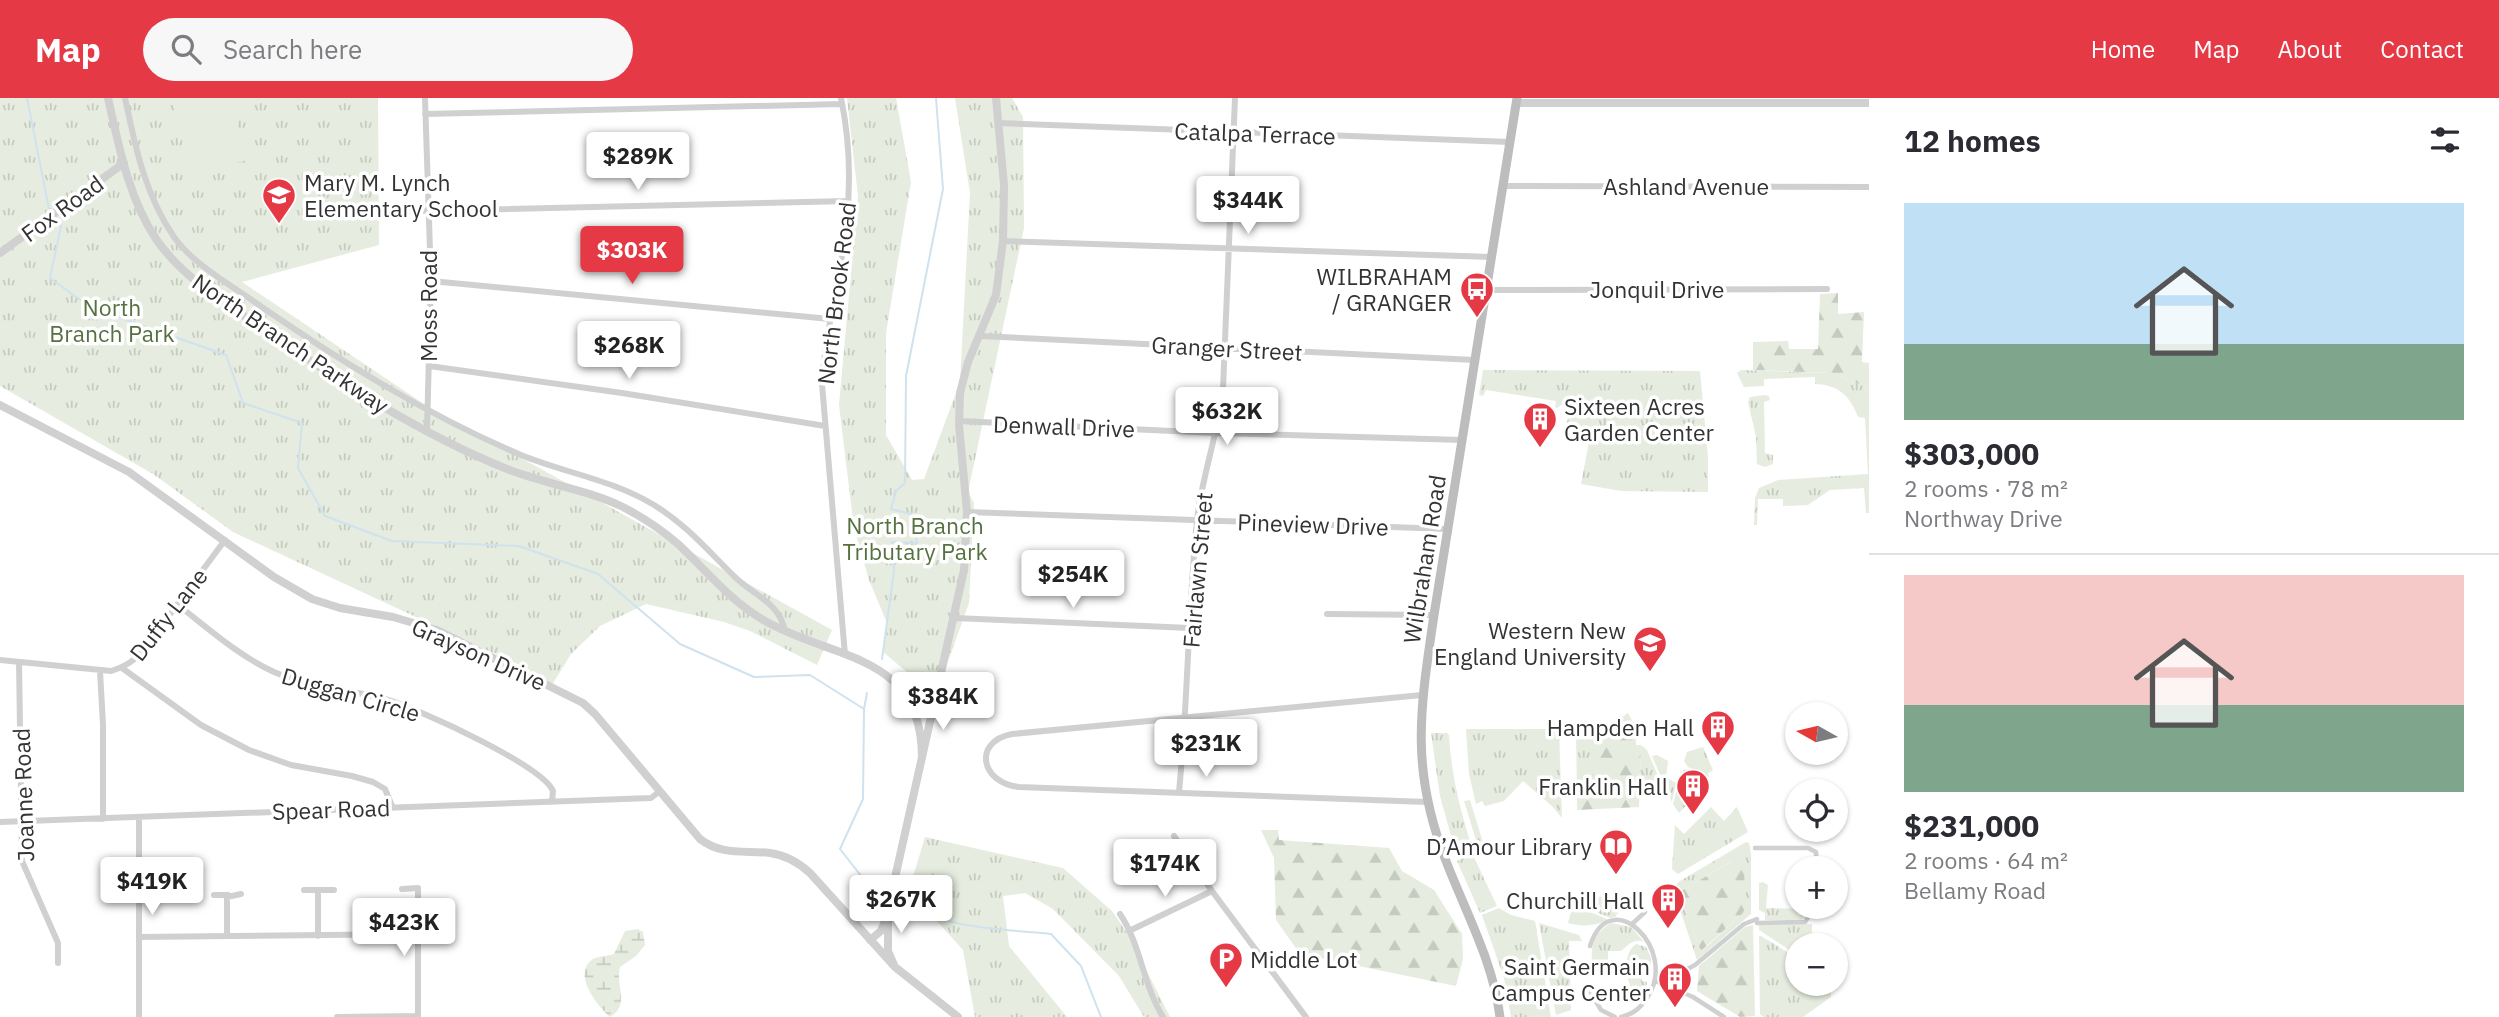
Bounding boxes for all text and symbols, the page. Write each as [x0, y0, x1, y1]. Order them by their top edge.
search box [143, 18, 633, 81]
text: Map [35, 28, 101, 71]
icon: search [167, 30, 205, 68]
text: Search here [223, 32, 362, 66]
text: Home [2091, 33, 2155, 65]
text: Map [2193, 33, 2239, 65]
text: About [2277, 33, 2342, 65]
text: Contact [2380, 33, 2464, 65]
street label: Catalpa Terrace [1174, 115, 1336, 151]
text: 12 homes [1904, 121, 2041, 160]
icon: filters [2426, 121, 2464, 159]
pin: $289K [589, 132, 687, 192]
text: $289K [602, 140, 674, 170]
place label: Mary M. Lynch Elementary School [304, 167, 498, 223]
street label: Fox Road [15, 168, 109, 248]
street label: Ashland Avenue [1603, 171, 1769, 201]
school or university icon: Mary M. Lynch Elementary School [260, 176, 298, 225]
pin: $344K [1199, 176, 1297, 236]
text: $344K [1212, 184, 1284, 214]
street label: North Brook Road [810, 200, 862, 386]
pin: $303K [583, 226, 681, 286]
text: $303K [596, 234, 668, 264]
icon: home [2121, 248, 2247, 374]
street label: Moss Road [413, 250, 443, 362]
place label: WILBRAHAM / GRANGER [1317, 261, 1452, 317]
street label: North Branch Parkway [187, 266, 395, 420]
bus stop icon: WILBRAHAM / GRANGER [1458, 270, 1496, 319]
street label: Jonquil Drive [1590, 274, 1724, 304]
park label: North Branch Park [49, 292, 175, 348]
pin: $268K [580, 322, 678, 381]
text: $268K [593, 329, 665, 359]
street label: Granger Street [1151, 329, 1303, 367]
pin: $632K [1178, 388, 1276, 447]
place label: Sixteen Acres Garden Center [1564, 391, 1715, 447]
text: $632K [1191, 395, 1263, 425]
building icon: Sixteen Acres Garden Center [1521, 400, 1559, 449]
street label: Denwall Drive [993, 409, 1135, 443]
text: $303,000 [1904, 434, 2039, 473]
street label: Wilbraham Road [1396, 473, 1452, 645]
text: 2 rooms · 78 m² [1904, 473, 2068, 503]
street label: Fairlawn Street [1175, 491, 1219, 649]
text: Northway Drive [1904, 503, 2063, 533]
street label: Pineview Drive [1237, 506, 1389, 542]
park label: North Branch Tributary Park [842, 510, 988, 566]
pin: $254K [1024, 550, 1122, 610]
text: $254K [1037, 558, 1109, 588]
street label: Duffy Lane [122, 561, 214, 667]
street label: Grayson Drive [407, 611, 551, 697]
place label: Western New England University [1434, 615, 1627, 671]
icon: home [2121, 620, 2247, 746]
school or university icon: Western New England University [1631, 624, 1669, 673]
street label: Duggan Circle [278, 660, 424, 728]
pin: $384K [894, 672, 992, 732]
text: $384K [907, 680, 979, 710]
north arrow [1785, 702, 1848, 765]
map controls [1785, 702, 1848, 996]
building icon: Hampden Hall [1699, 708, 1737, 757]
place label: Hampden Hall [1547, 712, 1694, 742]
pin: $231K [1157, 720, 1255, 779]
text: $231K [1170, 727, 1242, 757]
street label: Joanne Road [6, 728, 40, 862]
building icon: Franklin Hall [1674, 767, 1712, 816]
place label: Franklin Hall [1538, 771, 1668, 801]
button: locate [1785, 779, 1848, 842]
street label: Spear Road [271, 792, 391, 826]
text: $231,000 [1904, 806, 2039, 845]
library icon: D’Amour Library [1597, 827, 1635, 876]
place label: D’Amour Library [1426, 831, 1593, 861]
pin: $174K [1116, 840, 1214, 899]
text: 2 rooms · 64 m² [1904, 845, 2068, 875]
text: $174K [1129, 847, 1201, 877]
button: + [1785, 856, 1848, 919]
pin: $419K [103, 858, 201, 917]
text: $419K [116, 865, 188, 895]
text: Bellamy Road [1904, 875, 2046, 905]
pin: $267K [852, 876, 950, 935]
building icon: Churchill Hall [1649, 881, 1687, 930]
text: $267K [865, 883, 937, 913]
place label: Churchill Hall [1506, 885, 1644, 915]
pin: $423K [355, 898, 453, 958]
text: $423K [368, 906, 440, 936]
button: − [1785, 933, 1848, 996]
parking icon: Middle Lot [1207, 940, 1245, 989]
place label: Middle Lot [1250, 944, 1358, 974]
place label: Saint Germain Campus Center [1491, 951, 1651, 1007]
building icon: Saint Germain Campus Center [1656, 960, 1694, 1009]

